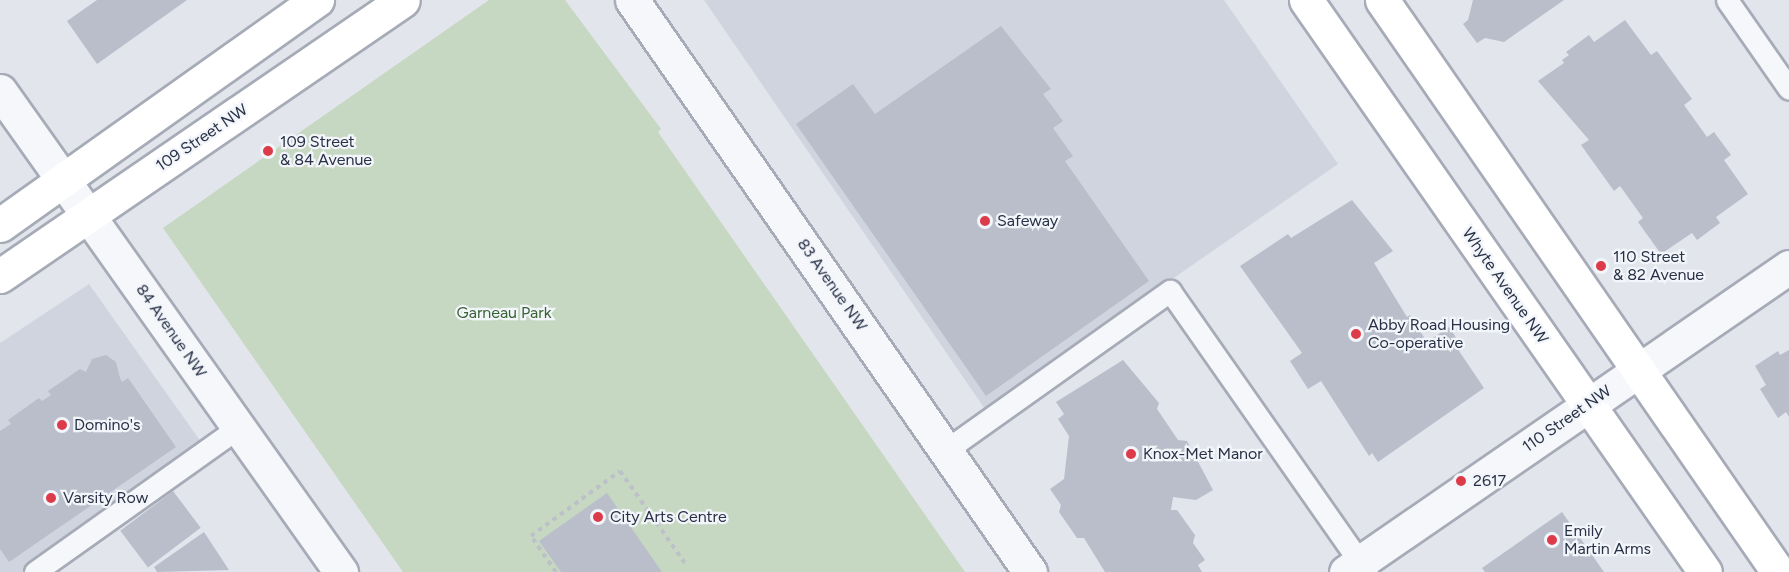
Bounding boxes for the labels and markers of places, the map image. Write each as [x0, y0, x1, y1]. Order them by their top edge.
place label: 109 Street & 84 Avenue [280, 132, 372, 170]
marker: 109 Street & 84 Avenue [261, 144, 275, 158]
place label: Safeway [997, 211, 1058, 231]
marker: Safeway [978, 214, 992, 228]
place label: 110 Street & 82 Avenue [1613, 247, 1704, 285]
marker: 110 Street & 82 Avenue [1594, 259, 1608, 273]
place label: Abby Road Housing Co-operative [1368, 315, 1510, 353]
marker: Abby Road Housing Co-operative [1349, 327, 1363, 341]
place label: Domino's [74, 415, 140, 435]
marker: Domino's [55, 418, 69, 432]
place label: Knox-Met Manor [1143, 444, 1263, 464]
marker: Knox-Met Manor [1124, 447, 1138, 461]
place label: 2617 [1473, 471, 1506, 491]
marker: 2617 [1454, 474, 1468, 488]
place label: Varsity Row [63, 488, 148, 508]
marker: Varsity Row [44, 491, 58, 505]
place label: City Arts Centre [610, 507, 727, 527]
marker: City Arts Centre [591, 510, 605, 524]
place label: Emily Martin Arms [1564, 521, 1651, 559]
marker: Emily Martin Arms [1545, 533, 1559, 547]

